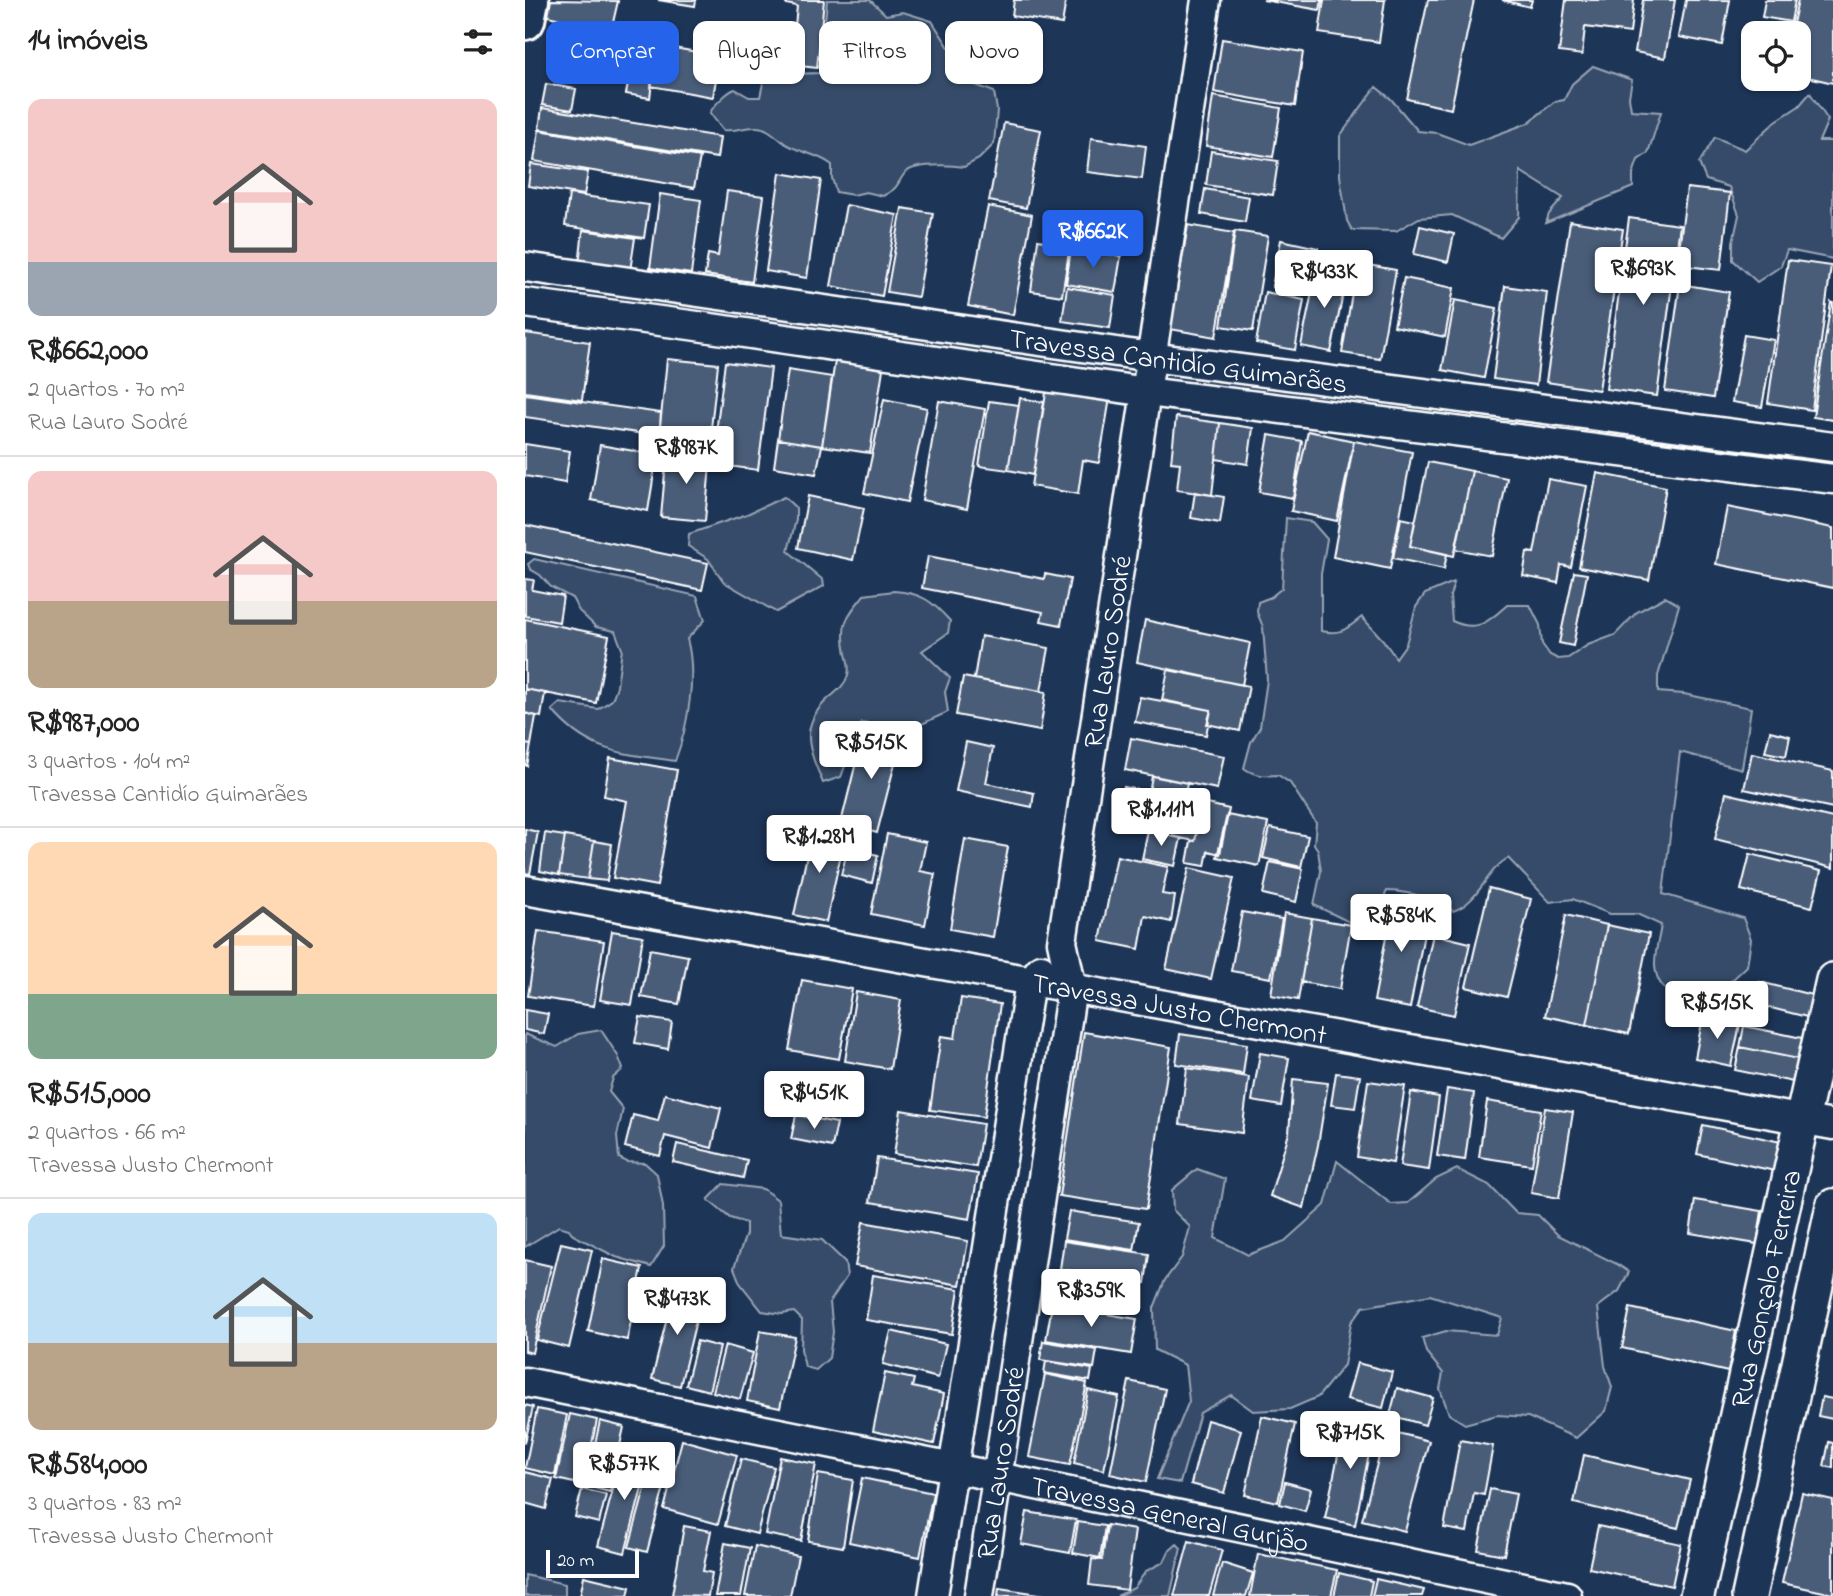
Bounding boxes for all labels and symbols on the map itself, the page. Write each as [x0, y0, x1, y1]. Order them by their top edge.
pin: R$662K [1036, 210, 1150, 270]
pin: R$693K [1586, 247, 1700, 307]
pin: R$433K [1267, 250, 1381, 310]
street label: Travessa Cantidío Guimarães [1006, 320, 1350, 407]
pin: R$987K [629, 426, 743, 486]
street label: Rua Lauro Sodré [1075, 552, 1145, 751]
pin: R$515K [814, 722, 928, 781]
pin: R$1.11M [1096, 788, 1226, 848]
pin: R$1.28M [754, 816, 884, 875]
pin: R$584K [1344, 894, 1458, 954]
street label: Travessa Justo Chermont [1028, 964, 1330, 1058]
pin: R$515K [1660, 982, 1774, 1041]
pin: R$451K [757, 1072, 871, 1131]
street label: Rua Gonçalo Ferreira [1722, 1166, 1815, 1412]
pin: R$359K [1034, 1270, 1148, 1329]
pin: R$473K [620, 1278, 734, 1337]
street label: Rua Lauro Sodré [968, 1363, 1038, 1562]
pin: R$715K [1293, 1412, 1407, 1471]
pin: R$577K [567, 1442, 681, 1502]
street label: Travessa General Gurjão [1026, 1467, 1312, 1565]
scale bar [546, 1547, 639, 1579]

